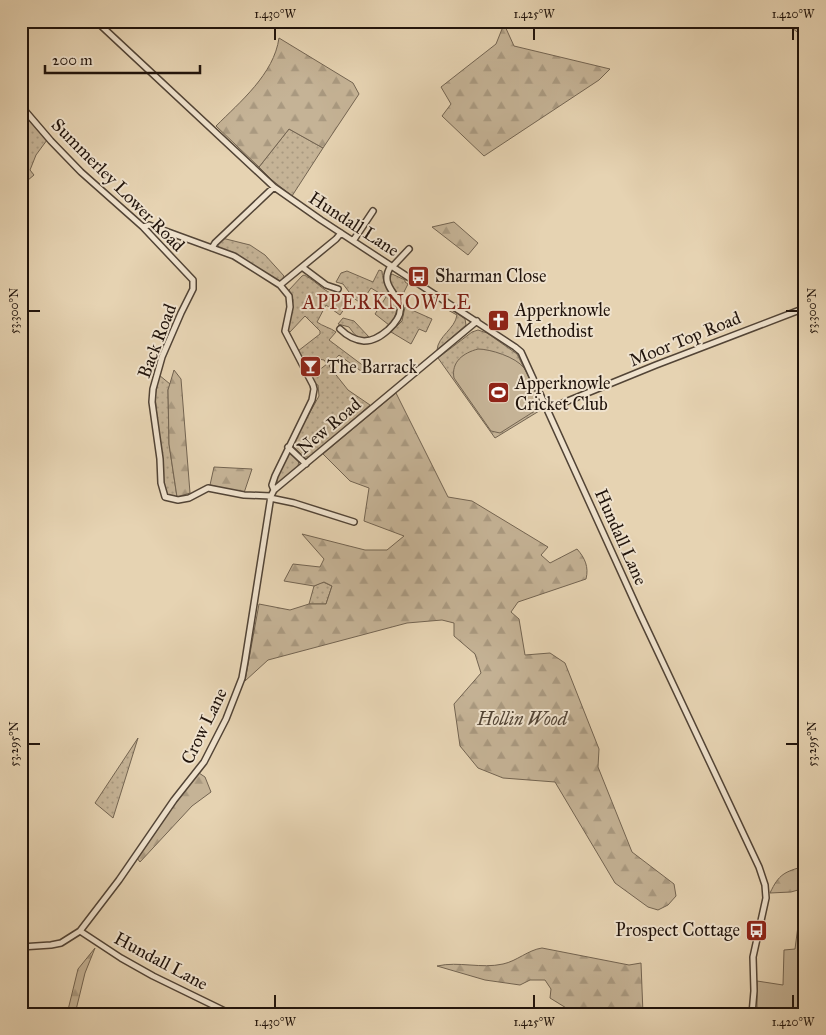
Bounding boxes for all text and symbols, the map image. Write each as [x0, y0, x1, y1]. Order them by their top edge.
text: 1.430°W [254, 7, 296, 21]
text: 1.425°W [513, 7, 555, 21]
text: 1.420°W [772, 7, 815, 21]
scale bar [45, 42, 200, 74]
text: 200 m [52, 51, 93, 69]
street label: Summerley Lower Road [47, 114, 189, 256]
street label: Hundall Lane [305, 187, 403, 261]
bus stop icon: Sharman Close [407, 264, 431, 288]
place label: Sharman Close [435, 265, 546, 287]
text: 53.300°N [7, 288, 21, 334]
text: 53.300°N [805, 288, 819, 334]
district label: APPERKNOWLE [301, 290, 472, 314]
place label: Apperknowle Methodist [514, 299, 611, 342]
street label: Back Road [133, 301, 181, 381]
street label: Moor Top Road [626, 307, 744, 371]
church icon: Apperknowle Methodist [487, 308, 511, 332]
bar icon: The Barrack [299, 355, 323, 379]
place label: The Barrack [327, 356, 418, 378]
place label: Apperknowle Cricket Club [514, 372, 611, 415]
sports icon: Apperknowle Cricket Club [487, 381, 511, 405]
street label: New Road [293, 393, 365, 459]
street label: Hundall Lane [590, 485, 652, 589]
street label: Crow Lane [176, 684, 232, 768]
park label: Hollin Wood [476, 708, 569, 730]
text: 53.295°N [7, 721, 21, 767]
text: 53.295°N [805, 721, 819, 767]
bus stop icon: Prospect Cottage [744, 918, 768, 942]
place label: Prospect Cottage [615, 919, 740, 942]
street label: Hundall Lane [110, 927, 212, 995]
text: 1.430°W [254, 1015, 296, 1029]
text: 1.425°W [513, 1015, 555, 1029]
text: 1.420°W [772, 1015, 815, 1029]

